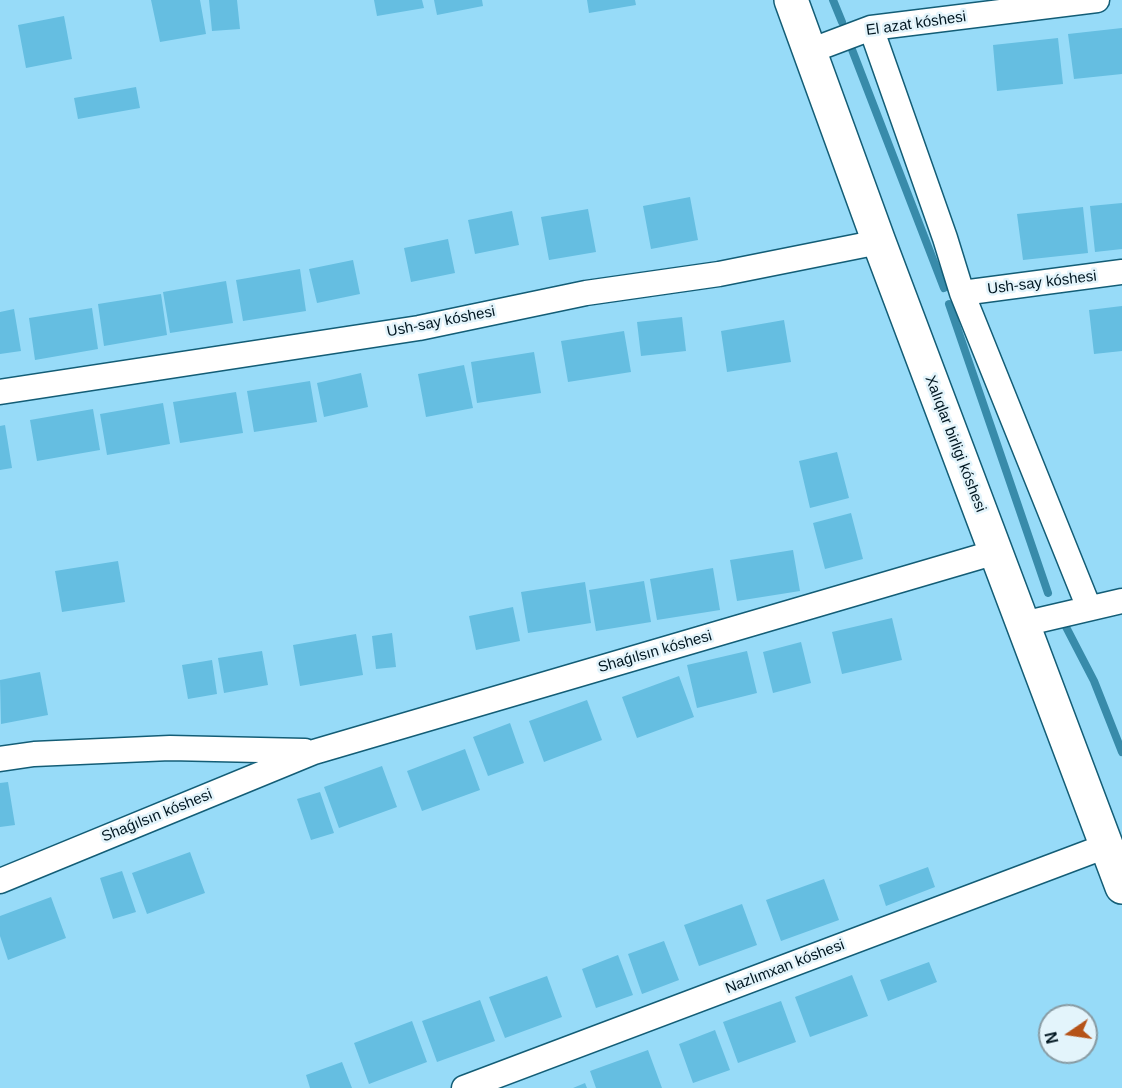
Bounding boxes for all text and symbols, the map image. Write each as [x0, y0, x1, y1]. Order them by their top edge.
street label: El azat kóshesi [865, 8, 967, 40]
street label: Ush-say kóshesi [986, 267, 1098, 299]
street label: Ush-say kóshesi [385, 303, 497, 341]
street label: Xalıqlar birligi kóshesi [921, 373, 989, 515]
street label: Shaǵılsın kóshesi [596, 627, 714, 677]
street label: Shaǵılsın kóshesi [99, 786, 215, 846]
street label: Nazlımxan kóshesi [723, 936, 847, 998]
north arrow [1038, 1004, 1098, 1064]
text: N [1042, 1030, 1062, 1045]

